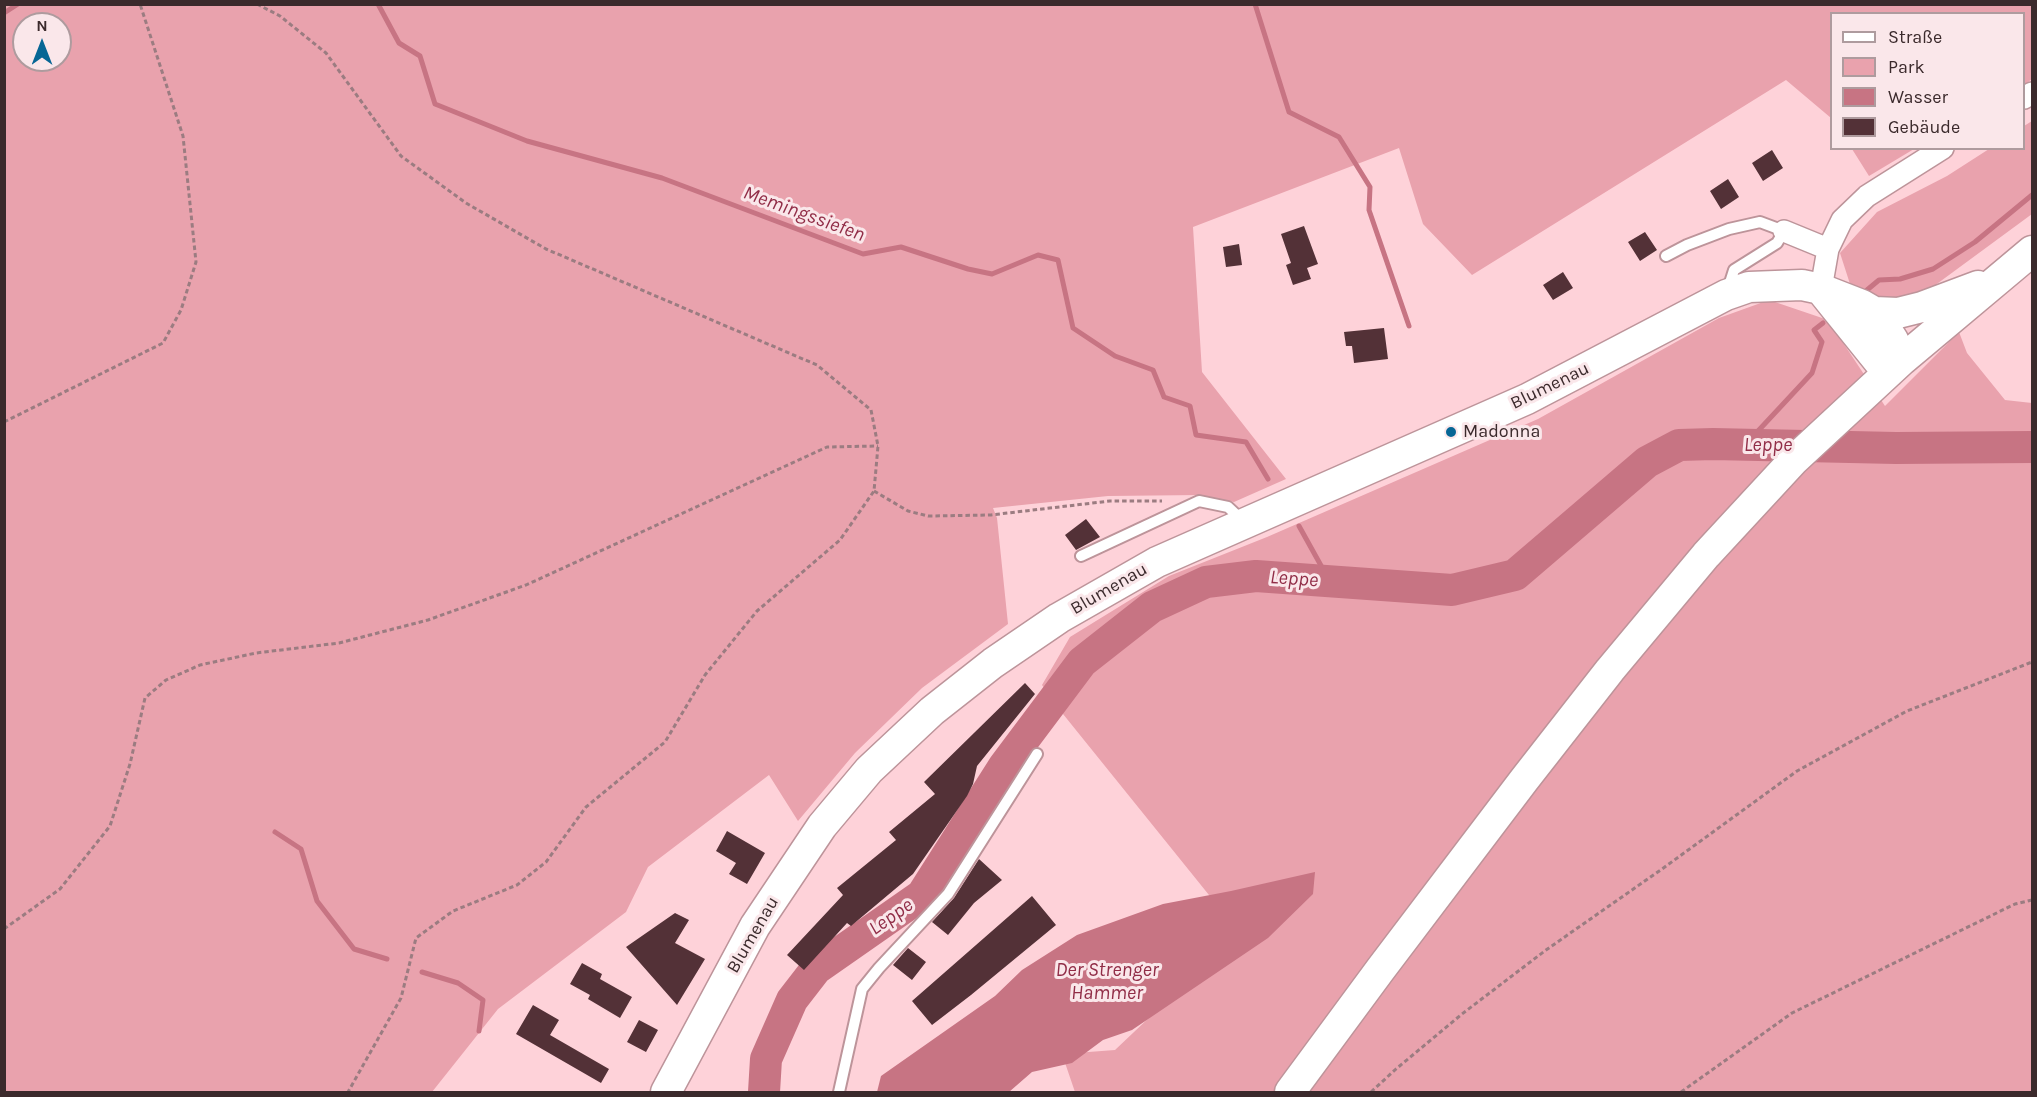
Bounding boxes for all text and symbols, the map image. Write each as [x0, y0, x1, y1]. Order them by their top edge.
north arrow [12, 12, 72, 72]
legend [1830, 12, 2025, 150]
text: N [36, 16, 48, 35]
text: Straße [1888, 26, 1942, 48]
text: Park [1888, 56, 1925, 78]
text: Wasser [1888, 86, 1948, 108]
text: Gebäude [1888, 116, 1960, 138]
water label: Memingssiefen [740, 181, 868, 247]
street label: Blumenau [1507, 358, 1593, 414]
place label: Madonna [1463, 421, 1540, 443]
marker: Madonna [1444, 425, 1458, 439]
water label: Leppe [1744, 433, 1792, 457]
street label: Blumenau [1067, 558, 1151, 620]
water label: Leppe [1269, 565, 1319, 593]
street label: Blumenau [722, 893, 784, 977]
water label: Leppe [864, 893, 918, 941]
water label: Der Strenger Hammer [1055, 958, 1159, 1005]

